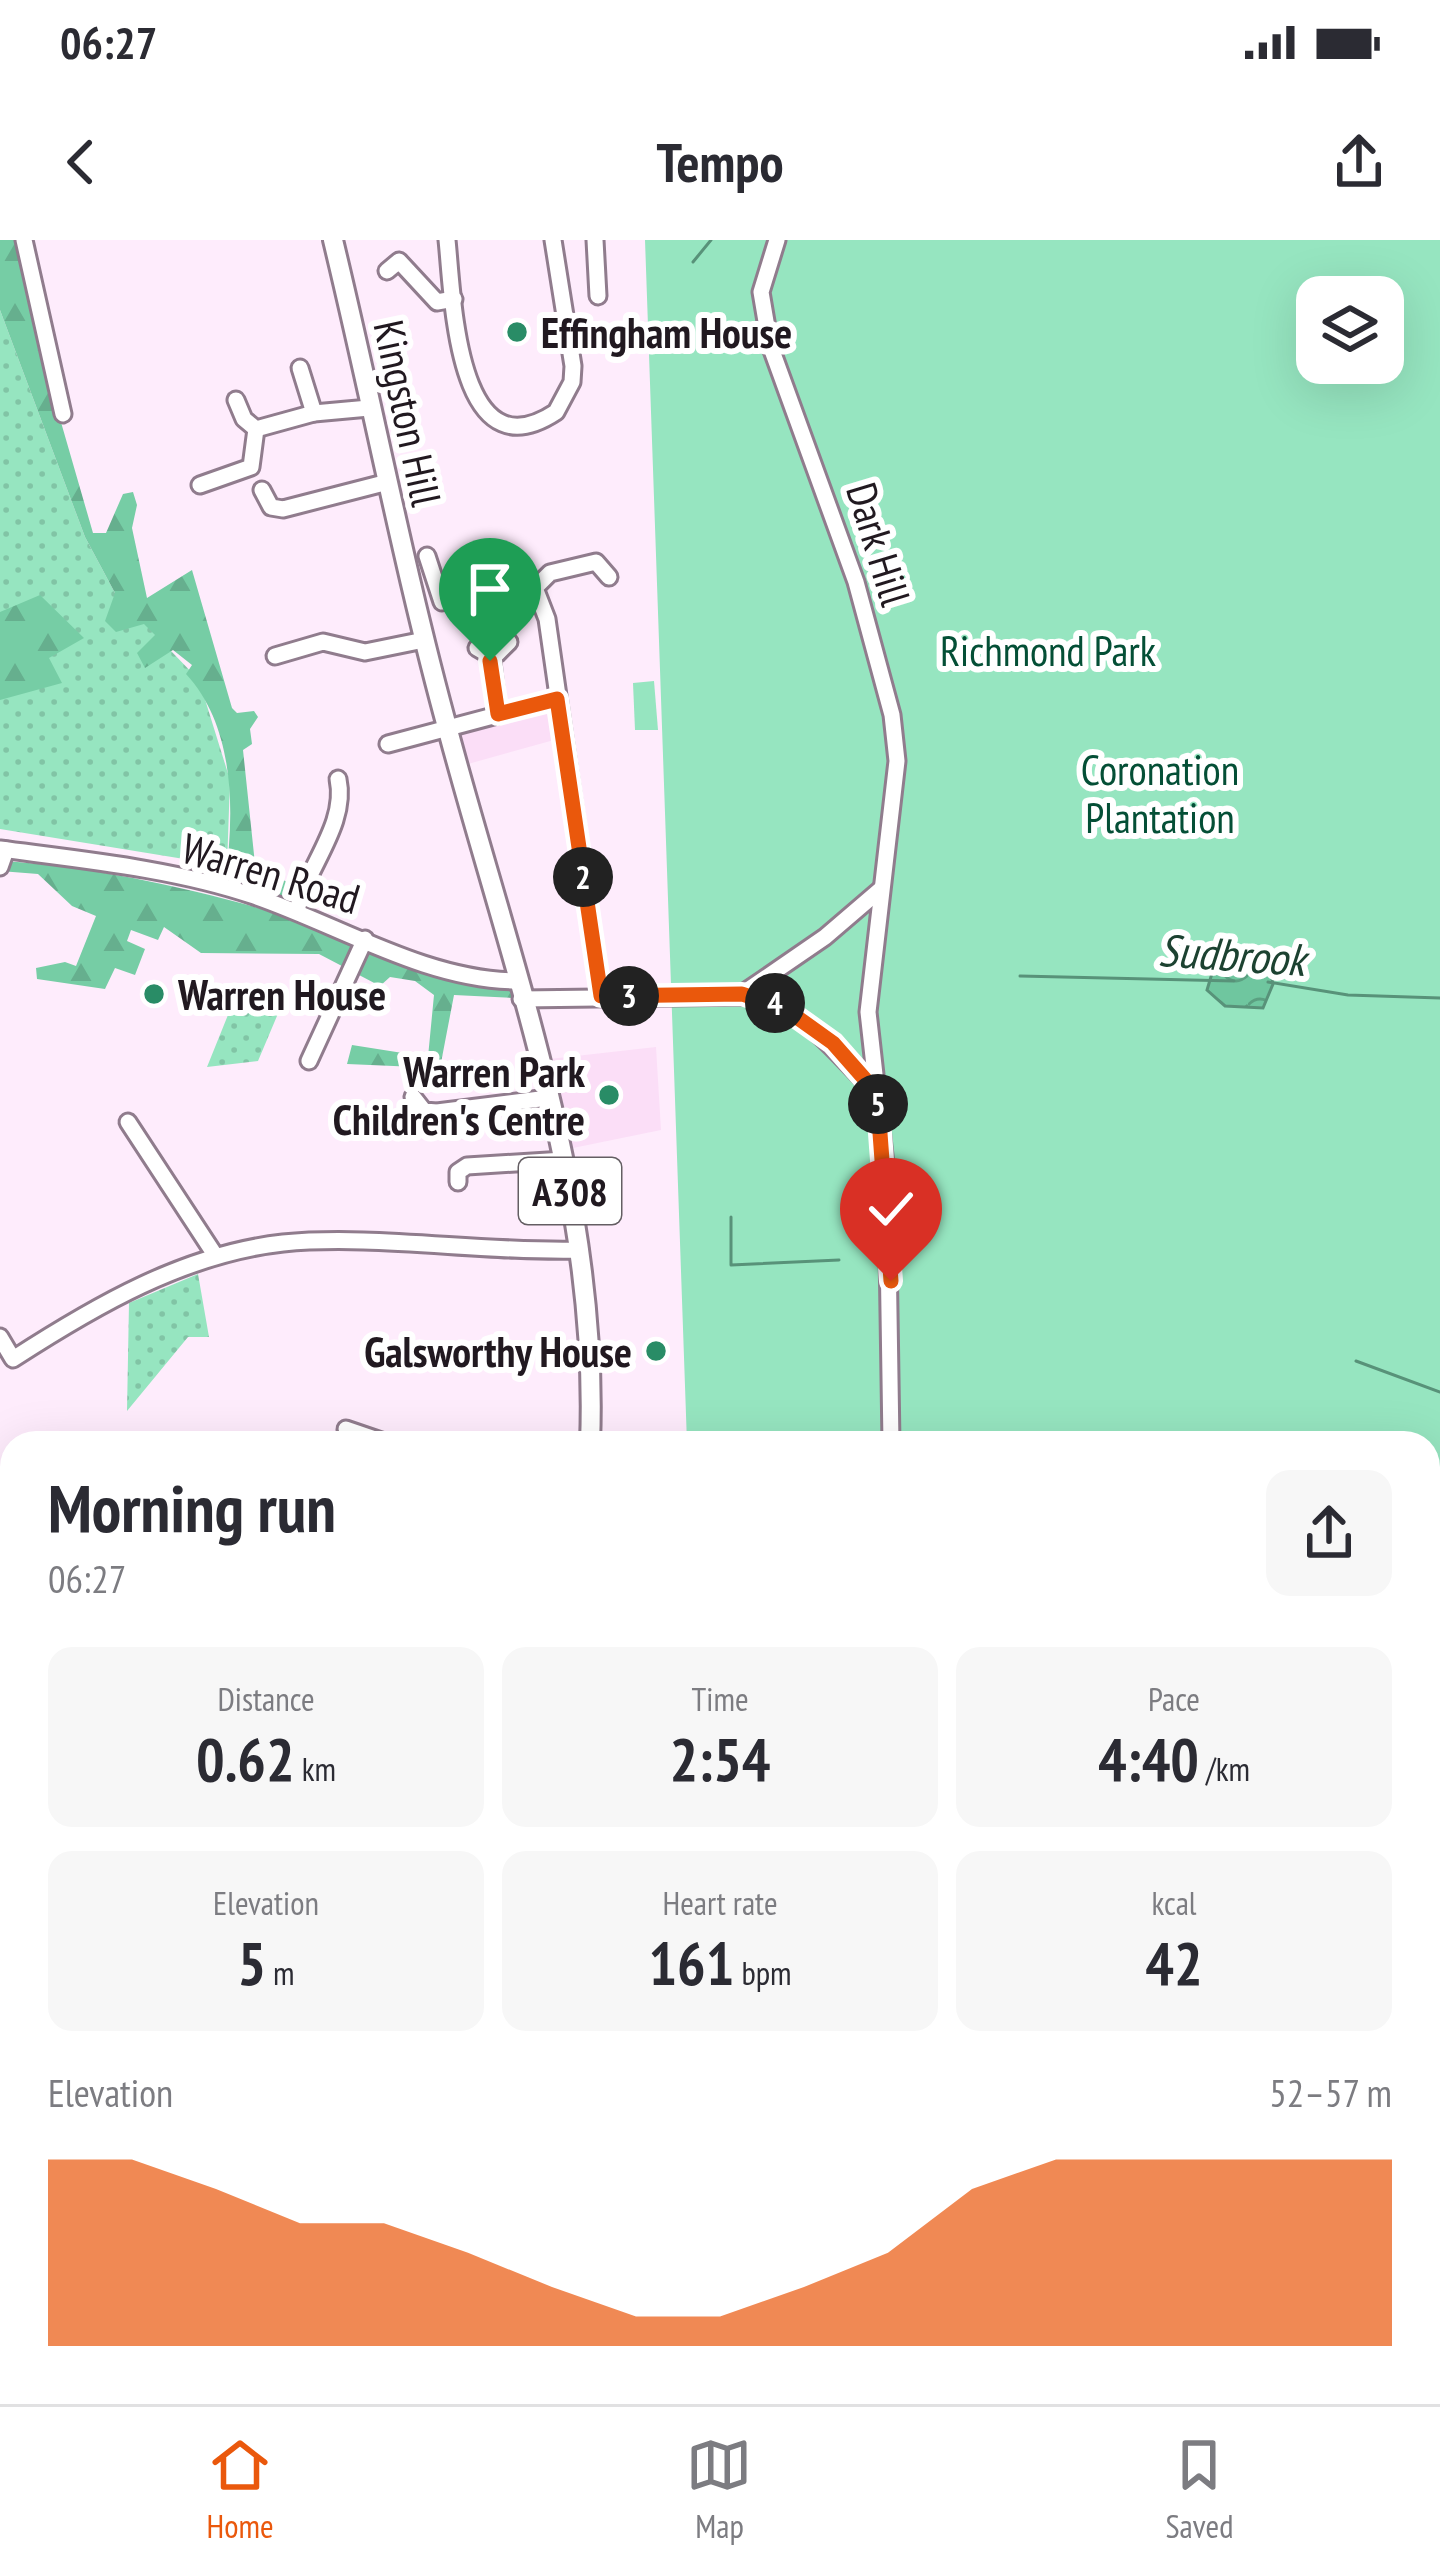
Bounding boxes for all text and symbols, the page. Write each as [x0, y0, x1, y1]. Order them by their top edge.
text: 06:27 [60, 13, 157, 71]
text: Tempo [656, 127, 784, 197]
icon: back [48, 129, 114, 195]
icon: share [1326, 129, 1392, 195]
map controls [1296, 276, 1404, 384]
button: layers [1296, 276, 1404, 384]
place label: Effingham House [541, 305, 792, 360]
street label: Kingston Hill [362, 315, 455, 511]
marker: Effingham House [504, 319, 530, 345]
street label: Dark Hill [834, 476, 924, 612]
pin [439, 538, 541, 661]
icon: arrive [457, 556, 523, 622]
park label: Richmond Park [940, 623, 1156, 678]
park label: Coronation Plantation [1081, 742, 1239, 845]
street label: Warren Road [175, 820, 367, 926]
pin: 2 [553, 847, 613, 907]
text: 2 [575, 855, 591, 898]
water label: Sudbrook [1157, 920, 1312, 988]
pin: 3 [599, 966, 659, 1026]
place label: Warren House [177, 967, 386, 1022]
pin: 4 [745, 973, 805, 1033]
text: 3 [621, 974, 637, 1017]
marker: Warren House [141, 981, 167, 1007]
text: 4 [767, 981, 783, 1024]
place label: Warren Park Children's Centre [333, 1044, 586, 1147]
pin: 5 [848, 1074, 908, 1134]
marker: Warren Park Children's Centre [596, 1082, 622, 1108]
text: 5 [870, 1082, 886, 1125]
road number: A308 [519, 1158, 621, 1224]
pin [840, 1158, 942, 1281]
icon: check [858, 1176, 924, 1242]
place label: Galsworthy House [364, 1324, 632, 1379]
marker: Galsworthy House [643, 1338, 669, 1364]
text: Morning run [48, 1465, 336, 1550]
button: share [1266, 1470, 1392, 1596]
text: 06:27 [48, 1553, 126, 1604]
text: Distance [217, 1677, 315, 1720]
text: Time [691, 1677, 749, 1720]
text: Pace [1148, 1677, 1200, 1720]
text: 0.62 [196, 1720, 295, 1798]
text: 2:54 [669, 1720, 771, 1798]
text: 4:40 [1098, 1720, 1199, 1798]
text: km [295, 1747, 336, 1790]
text: /km [1199, 1747, 1250, 1790]
text: Elevation [213, 1881, 319, 1924]
text: Heart rate [662, 1881, 778, 1924]
text: kcal [1151, 1881, 1197, 1924]
text: 5 [237, 1924, 266, 2002]
text: 161 [648, 1924, 734, 2002]
text: 42 [1145, 1924, 1203, 2002]
text: m [266, 1951, 295, 1994]
text: bpm [734, 1951, 792, 1994]
text: Elevation [48, 2067, 173, 2118]
text: 52–57 m [1269, 2067, 1392, 2118]
tab: Home [206, 2432, 274, 2547]
tab: Map [686, 2432, 752, 2547]
tab: Saved [1165, 2432, 1233, 2547]

